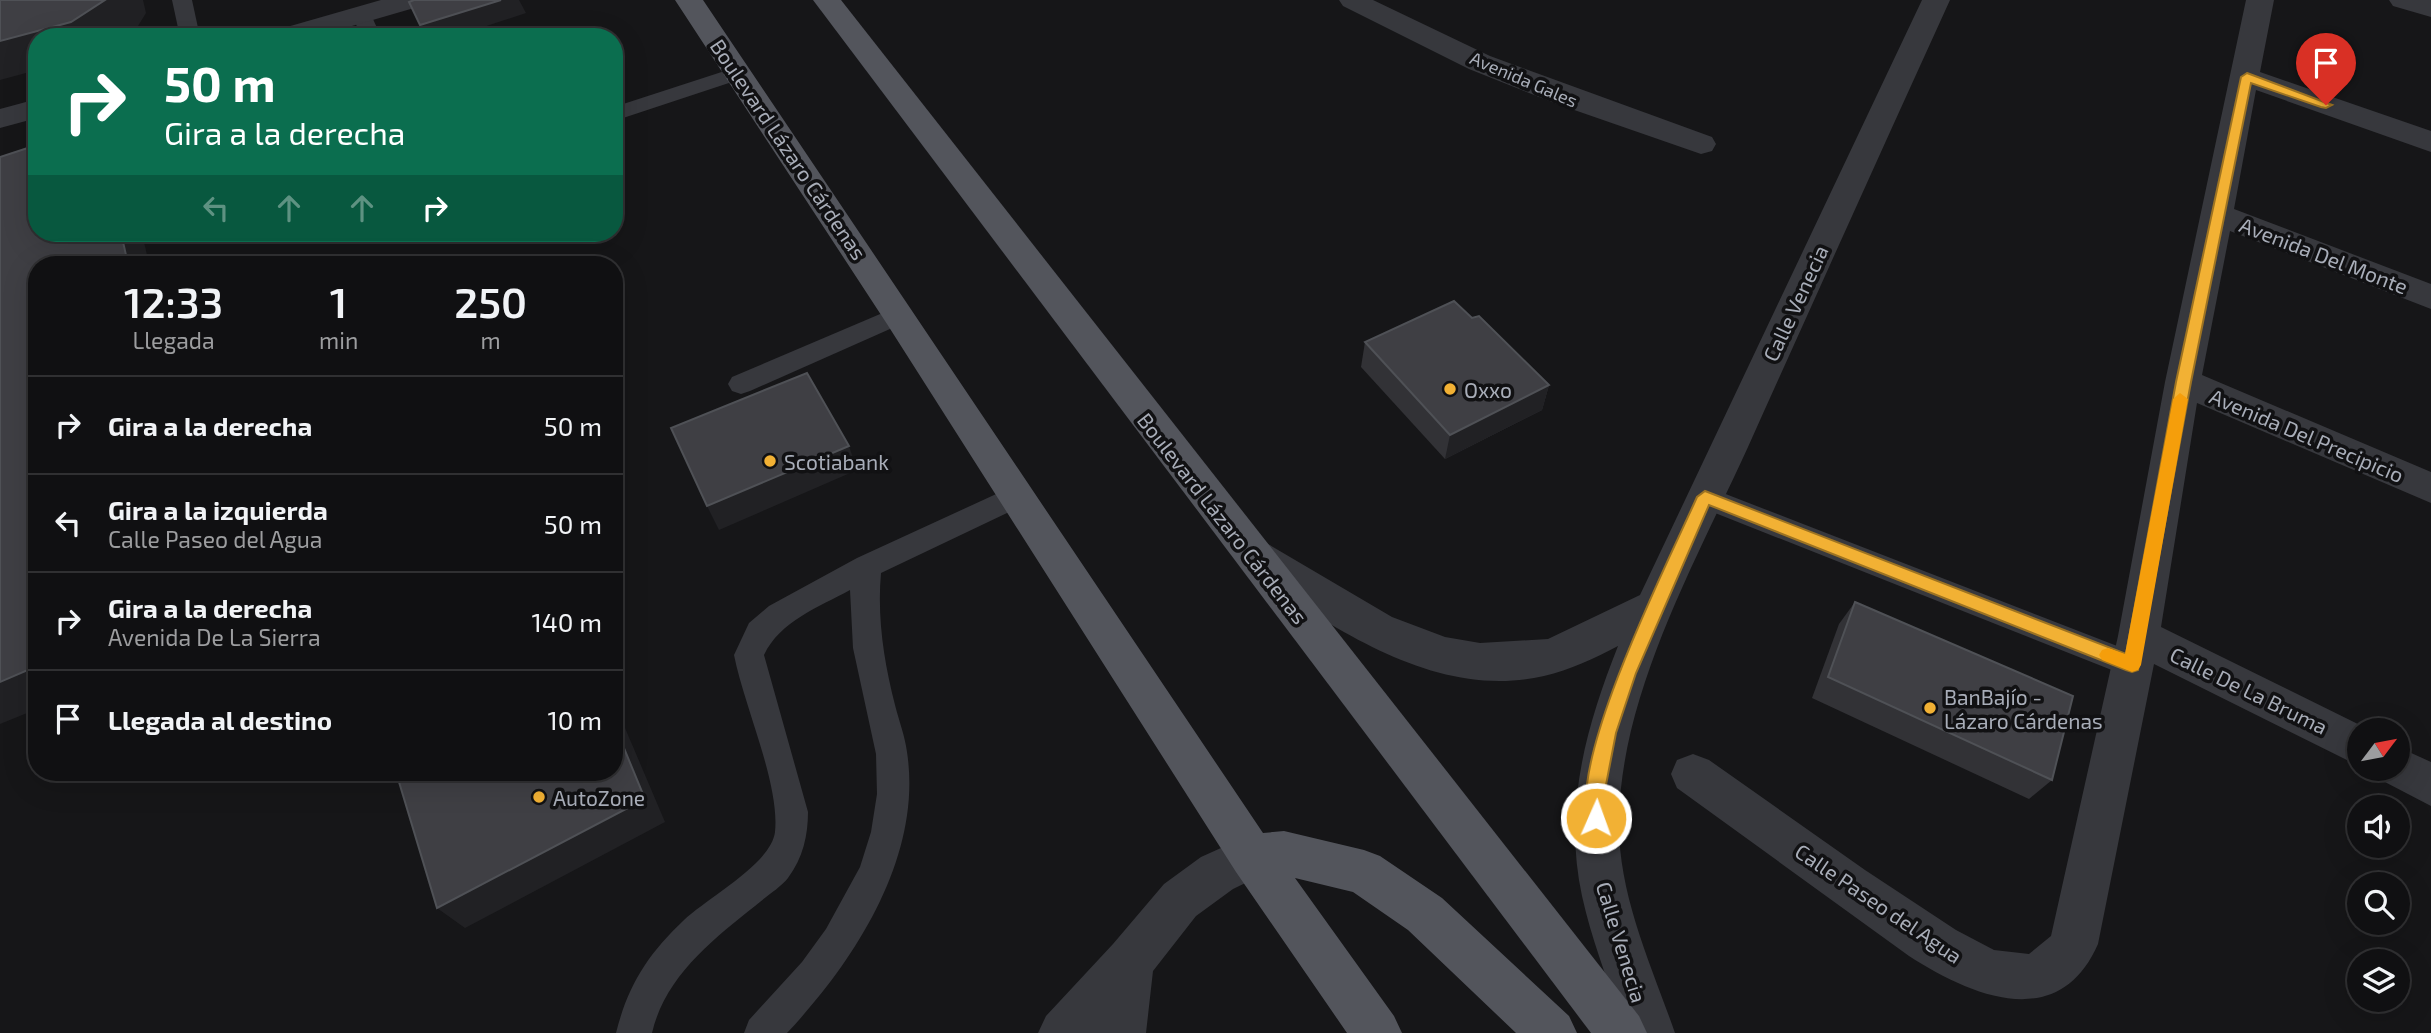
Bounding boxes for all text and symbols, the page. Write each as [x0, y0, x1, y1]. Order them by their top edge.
pin [2296, 33, 2356, 105]
street label: Boulevard Lázaro Cárdenas [706, 34, 872, 264]
icon: arrive [2307, 44, 2345, 82]
street label: Avenida Gales [1467, 47, 1581, 111]
text: 50 m [164, 53, 276, 112]
icon: right [49, 56, 140, 147]
text: Gira a la derecha [164, 113, 405, 151]
icon: left [197, 189, 235, 227]
icon: ahead [270, 189, 308, 227]
icon: ahead [343, 189, 381, 227]
icon: right [416, 189, 454, 227]
street label: Avenida Del Monte [2236, 211, 2412, 299]
street label: Calle Venecia [1757, 241, 1833, 365]
text: 12:33 [124, 276, 223, 326]
text: 1 [330, 276, 347, 326]
text: 250 [454, 276, 527, 326]
text: Llegada [132, 326, 215, 354]
text: min [319, 326, 358, 354]
text: m [481, 326, 501, 354]
place label: Oxxo [1464, 377, 1512, 402]
marker: Oxxo [1442, 381, 1458, 397]
street label: Avenida Del Precipicio [2206, 383, 2408, 487]
icon: right [49, 406, 87, 444]
street label: Boulevard Lázaro Cárdenas [1133, 408, 1313, 628]
text: Gira a la derecha [108, 410, 312, 441]
text: 50 m [544, 410, 602, 441]
place label: Scotiabank [784, 449, 889, 474]
marker: Scotiabank [762, 453, 778, 469]
text: Gira a la izquierda [108, 494, 328, 525]
icon: left [49, 504, 87, 542]
text: 50 m [544, 508, 602, 539]
text: Calle Paseo del Agua [108, 525, 322, 553]
text: Gira a la derecha [108, 592, 312, 623]
icon: right [49, 602, 87, 640]
text: 140 m [531, 606, 602, 637]
text: Avenida De La Sierra [108, 623, 321, 651]
street label: Calle De La Bruma [2166, 641, 2332, 739]
place label: BanBajío - Lázaro Cárdenas [1944, 684, 2103, 733]
icon: arrive [49, 700, 87, 738]
marker: BanBajío - Lázaro Cárdenas [1922, 700, 1938, 716]
text: Llegada al destino [108, 704, 332, 735]
text: 10 m [547, 704, 602, 735]
north arrow [2347, 718, 2410, 780]
map controls [2347, 718, 2410, 1012]
position arrow [1559, 781, 1633, 855]
place label: AutoZone [553, 785, 645, 810]
marker: AutoZone [531, 789, 547, 805]
button: sound [2347, 795, 2410, 858]
street label: Calle Paseo del Agua [1791, 838, 1967, 968]
button: search [2347, 872, 2410, 935]
street label: Calle Venecia [1592, 878, 1652, 1006]
button: layers [2347, 949, 2410, 1012]

